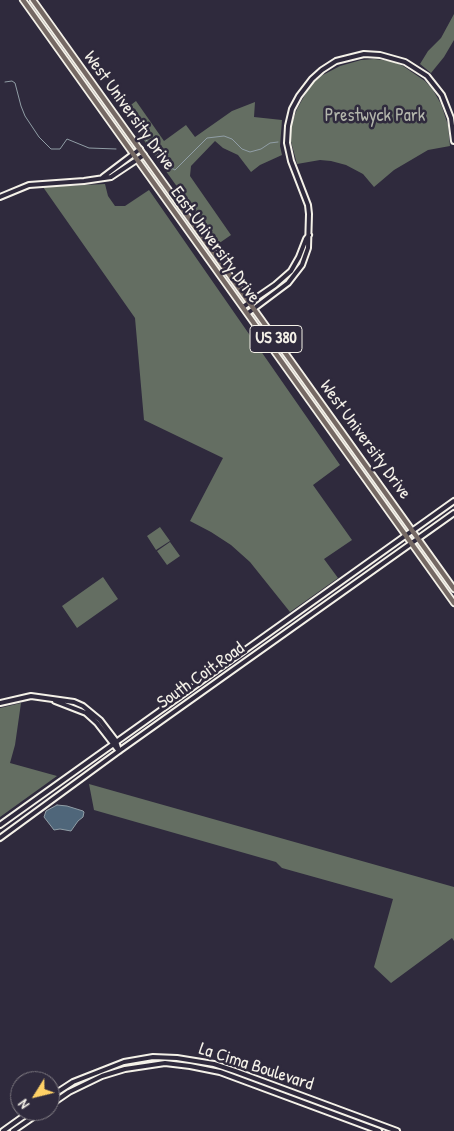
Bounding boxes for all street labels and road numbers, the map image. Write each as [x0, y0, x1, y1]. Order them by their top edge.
street label: West University Drive [79, 47, 179, 175]
street label: East University Drive [166, 183, 264, 307]
road number: US 380 [250, 326, 302, 352]
street label: West University Drive [315, 376, 415, 504]
street label: South Coit Road [153, 638, 249, 714]
street label: La Cima Boulevard [196, 1038, 316, 1096]

